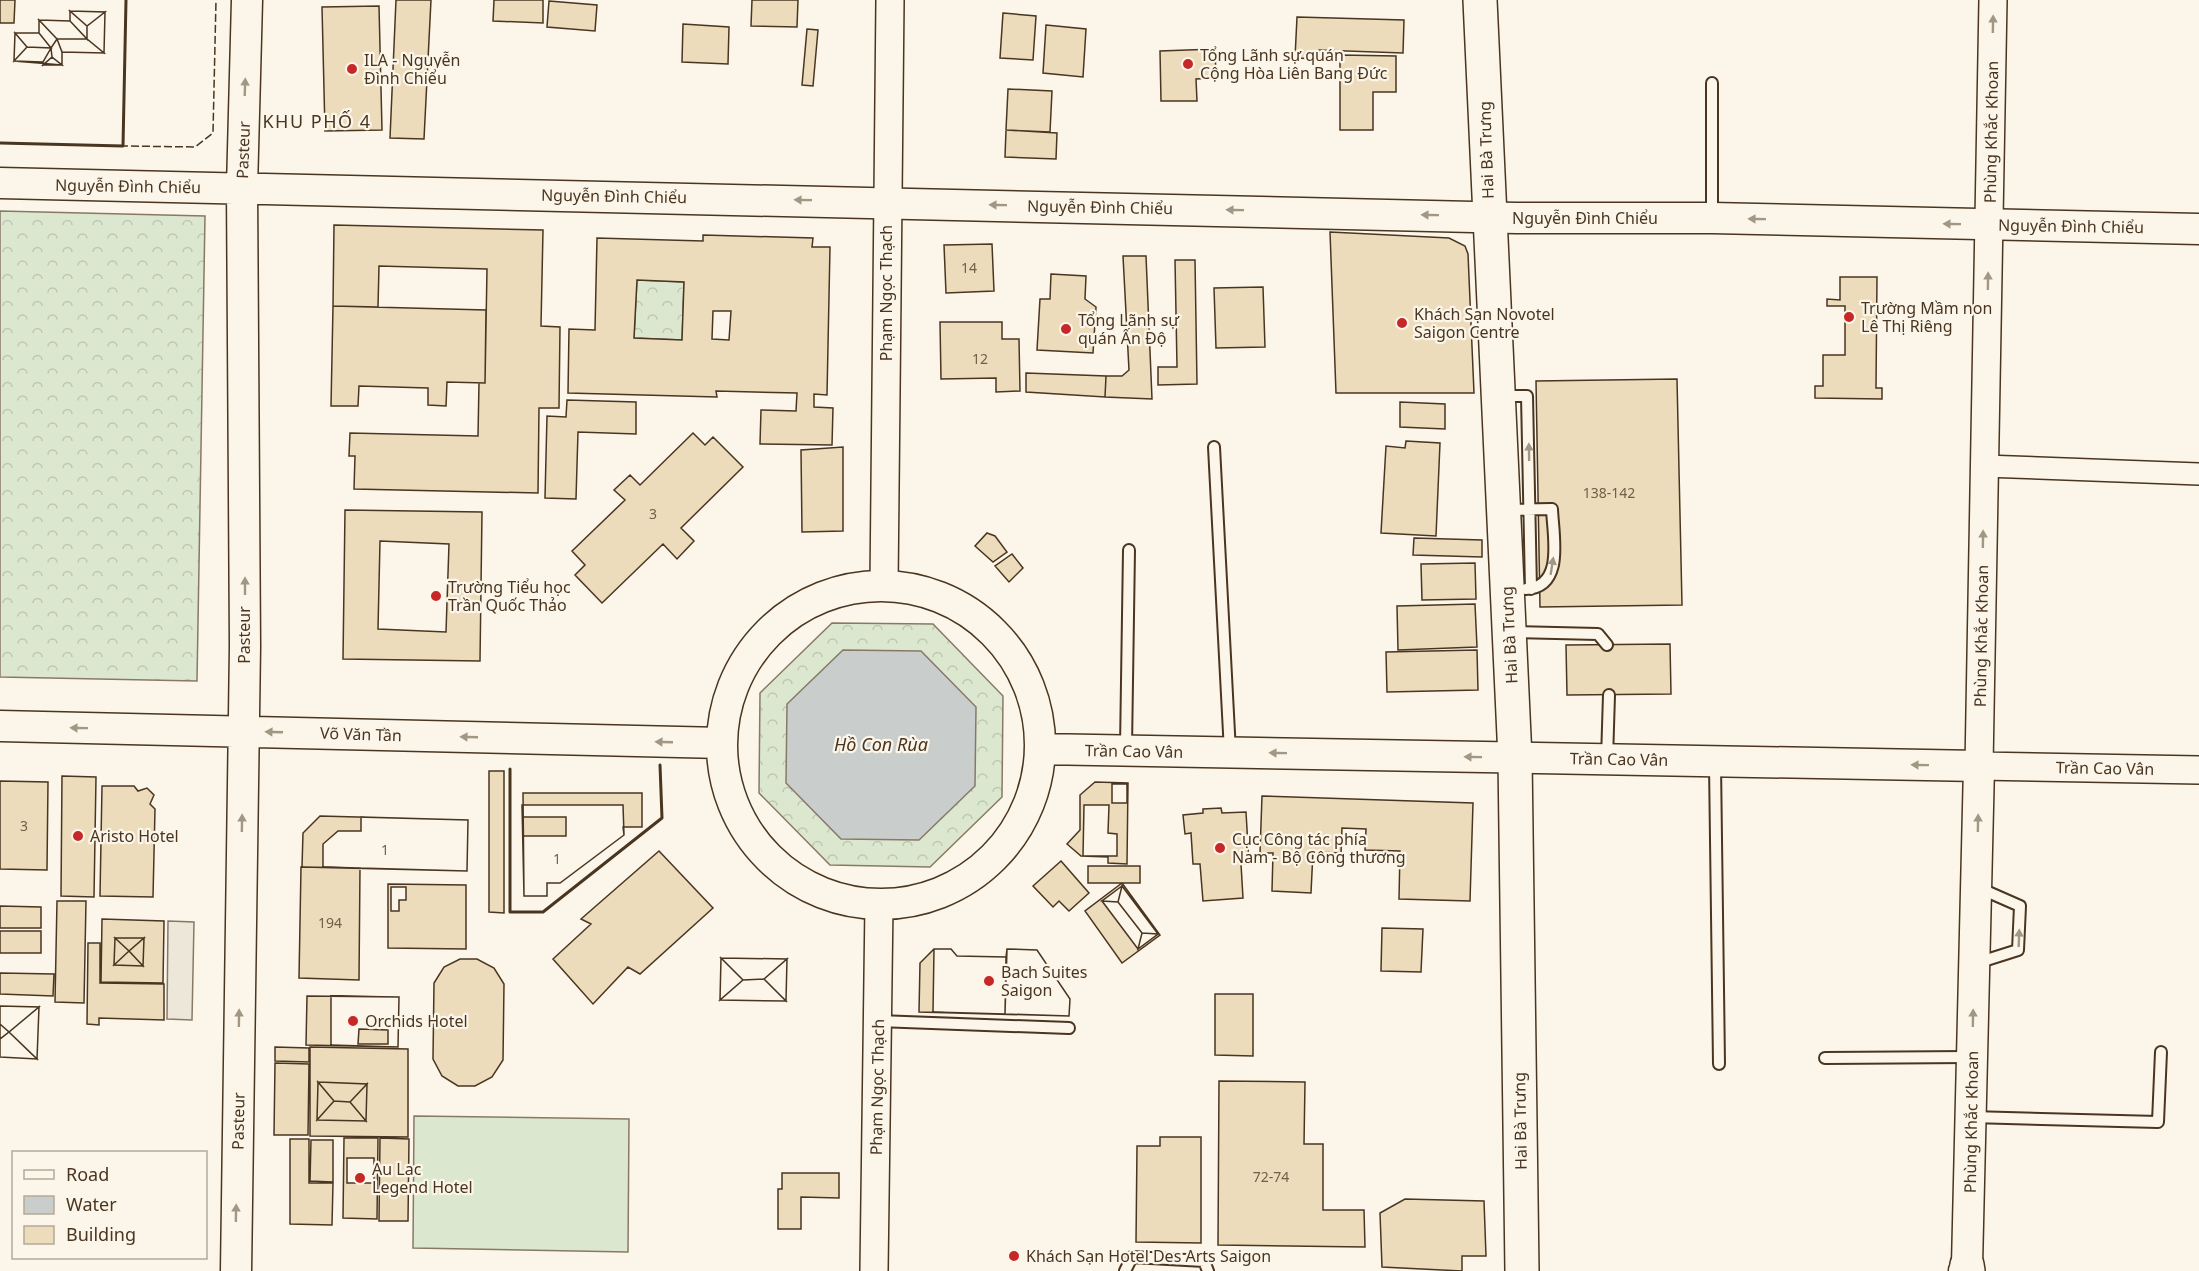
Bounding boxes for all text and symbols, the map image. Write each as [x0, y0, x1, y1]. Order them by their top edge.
one-way arrow [1988, 14, 1998, 33]
place label: Tổng Lãnh sự quán Cộng Hòa Liên Bang Ðức [1200, 44, 1388, 84]
place label: ILA - Nguyễn Đình Chiểu [364, 49, 460, 89]
marker: Tổng Lãnh sự quán Cộng Hòa Liên Bang Ðức [1181, 57, 1195, 71]
street label: Phùng Khắc Khoan [1979, 61, 2003, 203]
marker: ILA - Nguyễn Đình Chiểu [345, 62, 359, 76]
one-way arrow [240, 78, 249, 97]
street label: Hai Bà Trưng [1473, 101, 1499, 199]
district label: KHU PHỐ 4 [262, 109, 372, 133]
street label: Pasteur [231, 120, 255, 179]
street label: Nguyễn Đình Chiểu [55, 174, 201, 198]
street label: Nguyễn Đình Chiểu [541, 184, 687, 208]
one-way arrow [794, 195, 813, 205]
street label: Nguyễn Đình Chiểu [1027, 195, 1173, 219]
one-way arrow [989, 200, 1008, 209]
one-way arrow [1226, 206, 1245, 215]
street label: Nguyễn Đình Chiểu [1512, 207, 1658, 229]
one-way arrow [1421, 210, 1440, 220]
one-way arrow [1747, 214, 1766, 224]
street label: Nguyễn Đình Chiểu [1998, 214, 2144, 238]
one-way arrow [1942, 219, 1961, 228]
street label: Phạm Ngọc Thạch [875, 225, 897, 361]
house number: 14 [961, 258, 977, 277]
one-way arrow [1983, 272, 1993, 291]
place label: Trường Mầm non Lê Thị Riêng [1861, 297, 1992, 337]
place label: Khách Sạn Novotel Saigon Centre [1414, 303, 1555, 343]
place label: Tổng Lãnh sự quán Ấn Độ [1078, 309, 1180, 349]
marker: Trường Mầm non Lê Thị Riêng [1842, 310, 1856, 324]
marker: Khách Sạn Novotel Saigon Centre [1395, 316, 1409, 330]
marker: Tổng Lãnh sự quán Ấn Độ [1059, 322, 1073, 336]
house number: 12 [972, 349, 988, 368]
one-way arrow [1524, 443, 1533, 462]
house number: 138-142 [1583, 483, 1635, 502]
house number: 3 [649, 504, 657, 523]
one-way arrow [1978, 530, 1988, 549]
one-way arrow [1547, 556, 1556, 575]
street label: Phùng Khắc Khoan [1969, 565, 1993, 707]
one-way arrow [240, 576, 250, 595]
place label: Trường Tiểu học Trần Quốc Thảo [448, 576, 571, 616]
street label: Hai Bà Trưng [1495, 586, 1523, 684]
marker: Trường Tiểu học Trần Quốc Thảo [429, 589, 443, 603]
street label: Pasteur [233, 606, 255, 664]
street label: Võ Văn Tần [320, 722, 402, 746]
one-way arrow [69, 723, 88, 732]
one-way arrow [264, 727, 283, 736]
one-way arrow [459, 732, 478, 742]
water label: Hồ Con Rùa [834, 732, 928, 756]
one-way arrow [654, 738, 673, 747]
street label: Trần Cao Vân [1085, 739, 1183, 763]
street label: Trần Cao Vân [1570, 747, 1668, 771]
one-way arrow [1269, 748, 1288, 758]
one-way arrow [1464, 752, 1483, 762]
street label: Trần Cao Vân [2056, 756, 2154, 780]
one-way arrow [1911, 760, 1930, 770]
one-way arrow [237, 813, 247, 832]
one-way arrow [1973, 814, 1982, 833]
house number: 3 [20, 816, 28, 835]
place label: Aristo Hotel [90, 825, 179, 847]
place label: Cục Công tác phía Nam - Bộ Công thương [1232, 828, 1406, 868]
marker: Aristo Hotel [71, 829, 85, 843]
house number: 1 [381, 840, 389, 859]
marker: Cục Công tác phía Nam - Bộ Công thương [1213, 841, 1227, 855]
house number: 1 [553, 849, 561, 868]
house number: 194 [318, 913, 342, 932]
one-way arrow [2014, 928, 2024, 947]
place label: Bach Suites Saigon [1001, 961, 1087, 1001]
marker: Bach Suites Saigon [982, 974, 996, 988]
one-way arrow [234, 1008, 244, 1027]
one-way arrow [1968, 1009, 1978, 1028]
place label: Orchids Hotel [365, 1010, 468, 1032]
marker: Orchids Hotel [346, 1014, 360, 1028]
street label: Phạm Ngọc Thạch [865, 1019, 889, 1155]
street label: Phùng Khắc Khoan [1959, 1051, 1983, 1193]
street label: Hai Bà Trưng [1508, 1072, 1532, 1170]
street label: Pasteur [226, 1092, 250, 1150]
legend [12, 1151, 207, 1259]
place label: Au Lac Legend Hotel [372, 1158, 473, 1198]
text: Road [66, 1162, 109, 1186]
house number: 72-74 [1253, 1167, 1289, 1186]
marker: Au Lac Legend Hotel [353, 1171, 367, 1185]
text: Water [66, 1192, 117, 1216]
one-way arrow [232, 1203, 241, 1222]
text: Building [66, 1222, 136, 1246]
place label: Khách Sạn Hotel Des Arts Saigon [1026, 1245, 1271, 1267]
marker: Khách Sạn Hotel Des Arts Saigon [1007, 1249, 1021, 1263]

